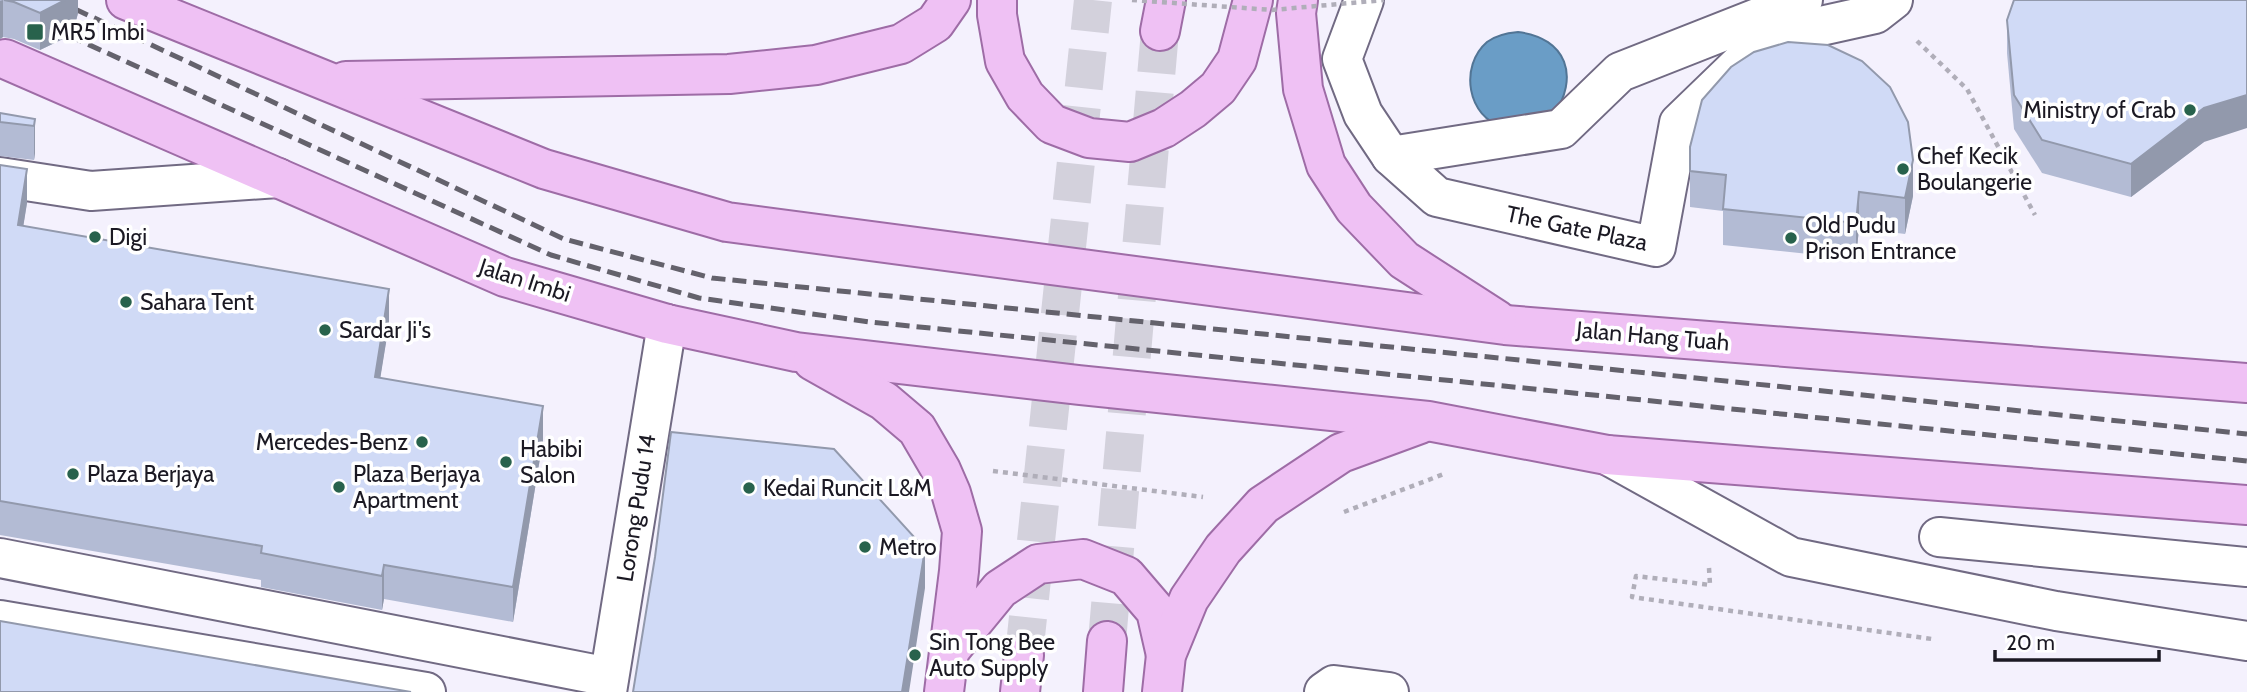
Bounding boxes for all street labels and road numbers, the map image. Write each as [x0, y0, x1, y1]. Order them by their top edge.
street label: The Gate Plaza [1504, 199, 1650, 257]
street label: Jalan Imbi [475, 252, 574, 308]
street label: Jalan Hang Tuah [1574, 315, 1731, 357]
street label: Lorong Pudu 14 [611, 432, 661, 584]

